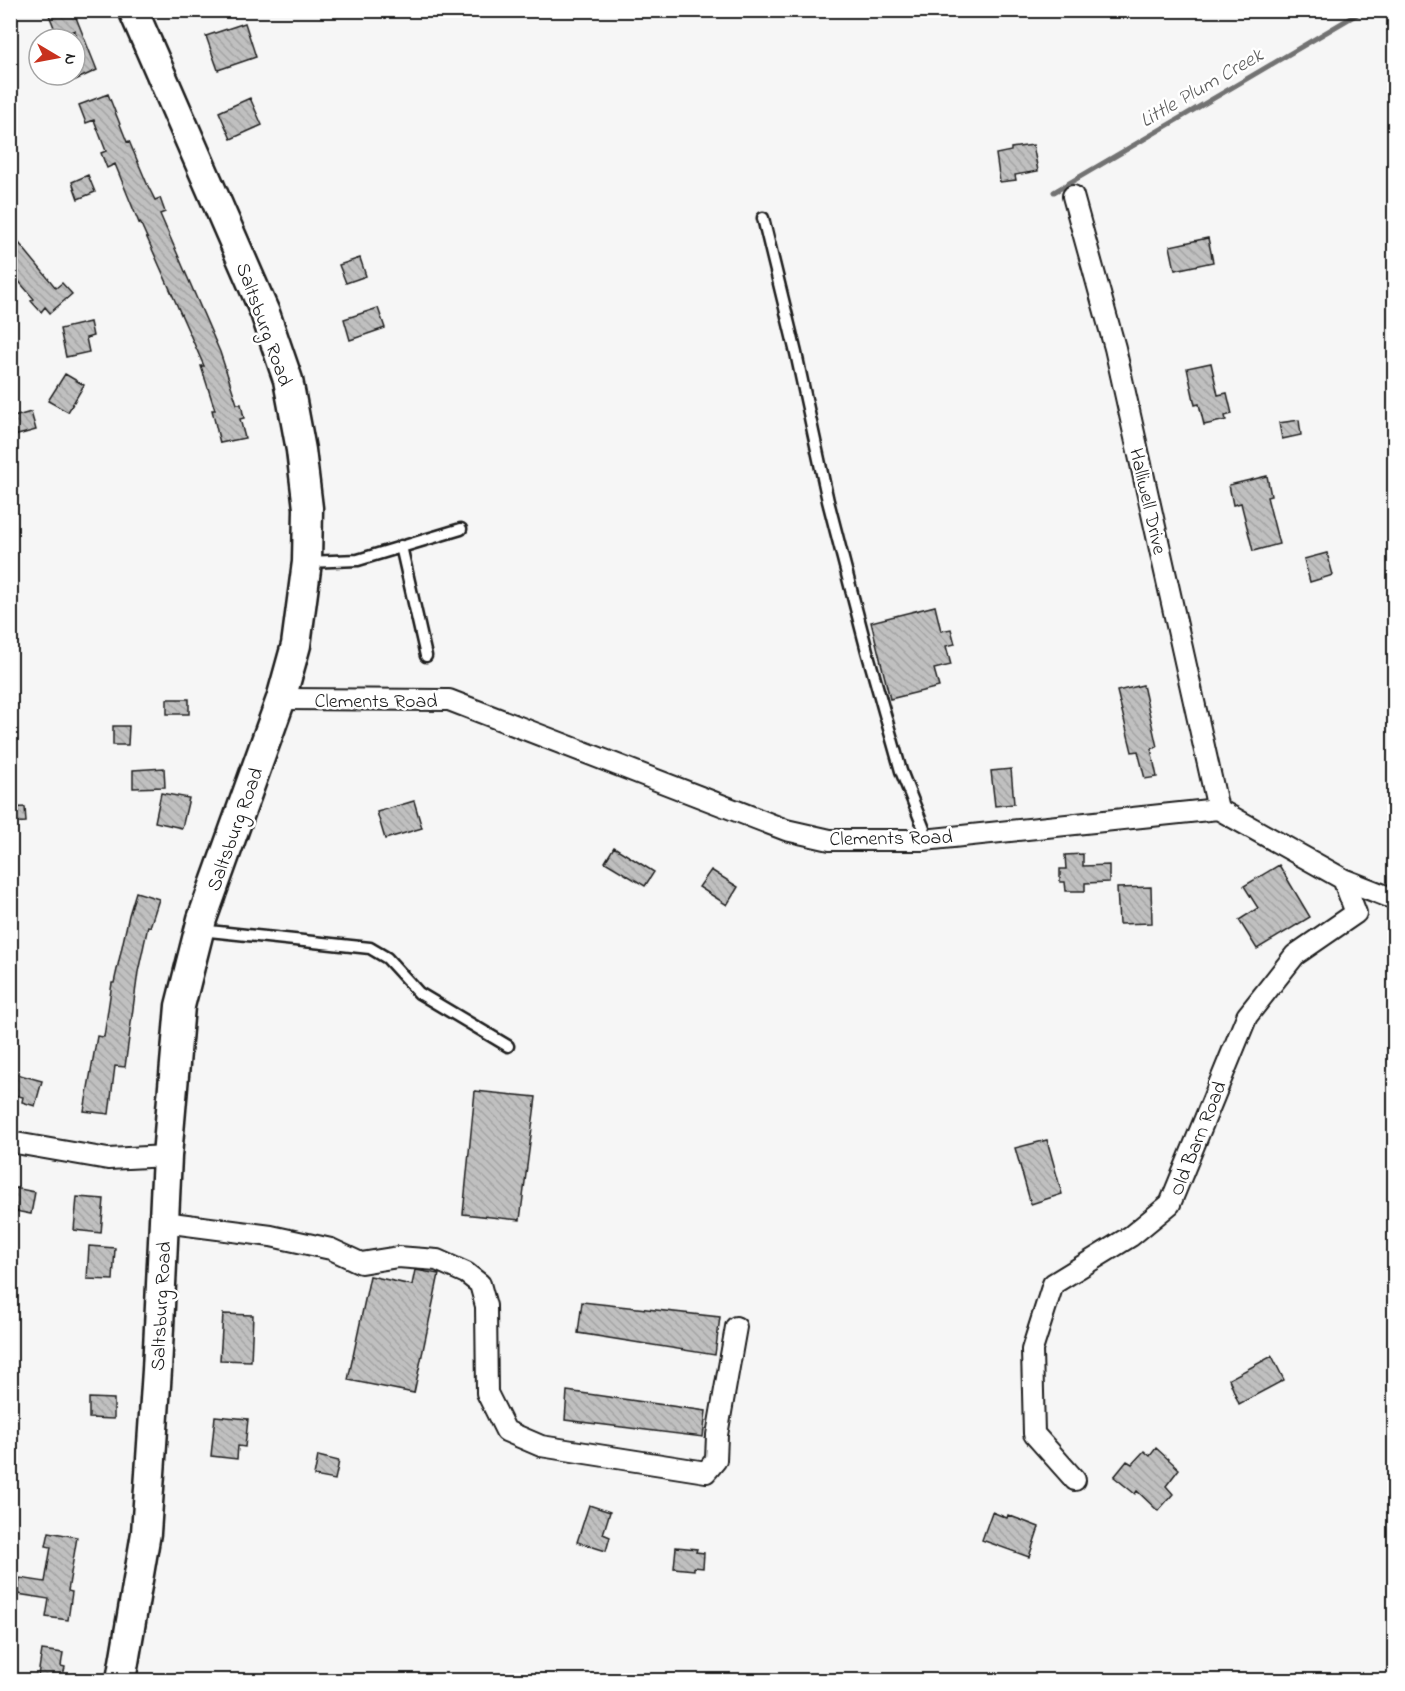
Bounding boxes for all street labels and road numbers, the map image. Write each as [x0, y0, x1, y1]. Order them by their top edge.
street label: Saltsburg Road [226, 259, 298, 391]
street label: Halliwell Drive [1120, 446, 1173, 558]
street label: Clements Road [314, 688, 438, 717]
street label: Saltsburg Road [201, 764, 273, 896]
street label: Clements Road [829, 824, 953, 855]
street label: Old Barn Road [1163, 1077, 1236, 1201]
street label: Saltsburg Road [145, 1241, 181, 1372]

